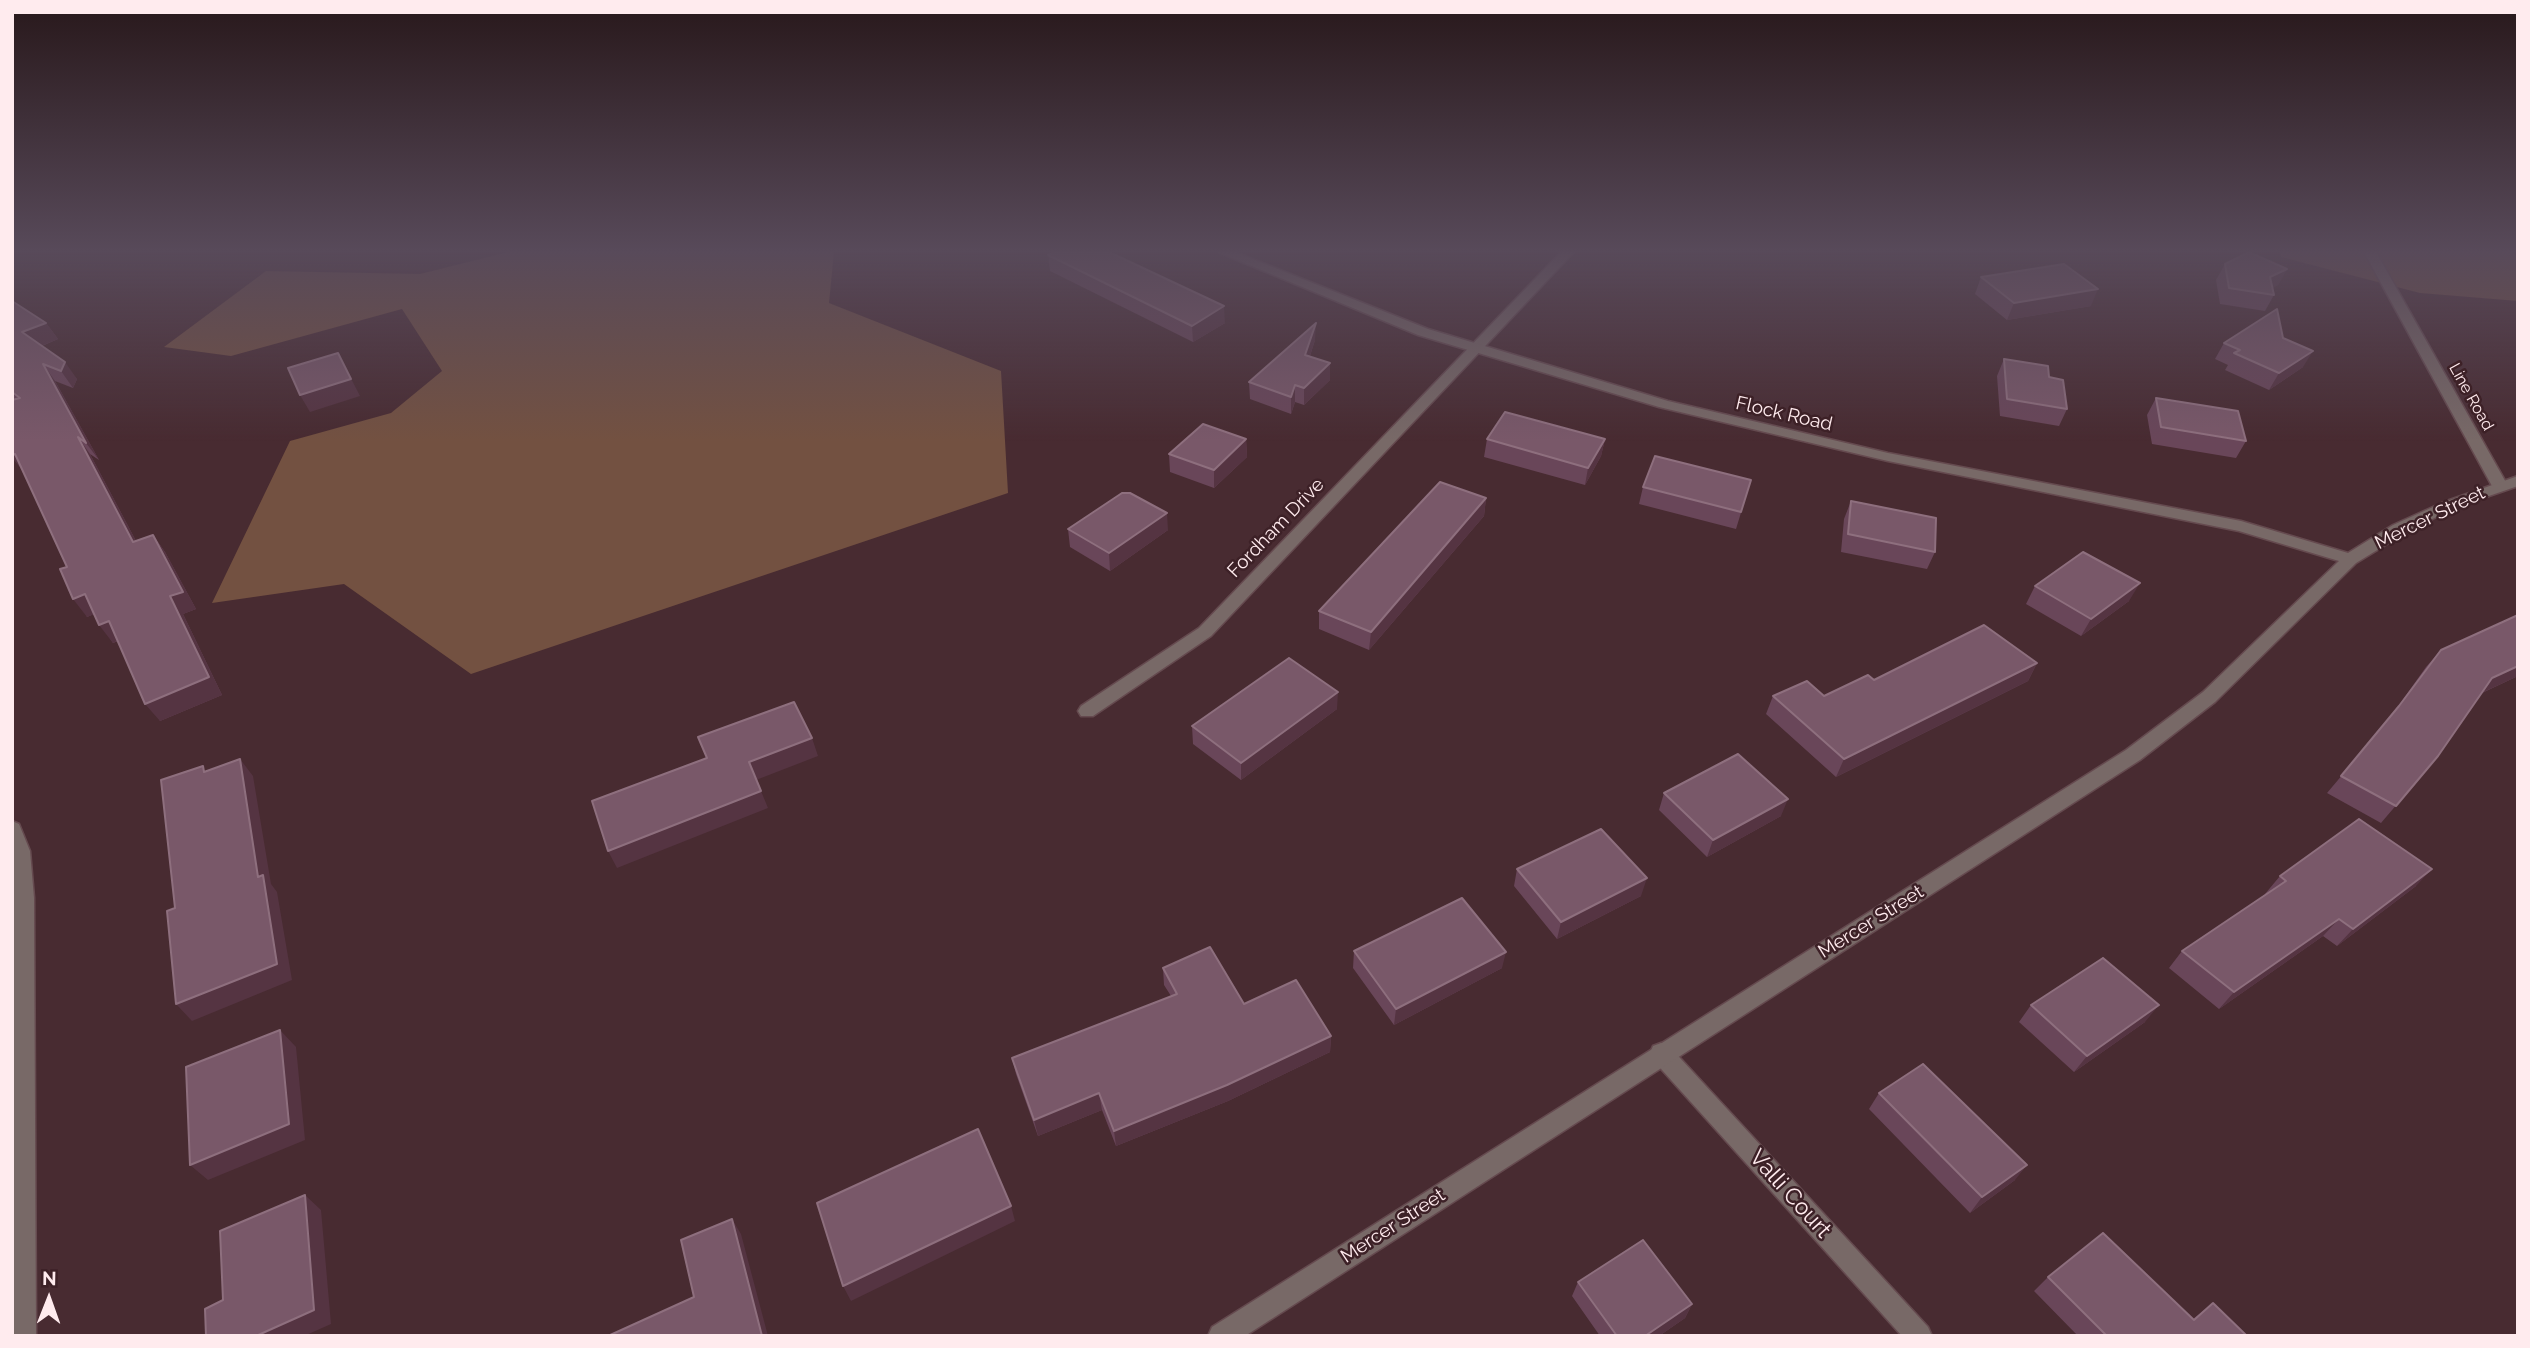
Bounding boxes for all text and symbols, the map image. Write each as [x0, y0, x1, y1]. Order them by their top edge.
street label: Line Road [2445, 360, 2497, 434]
street label: Flock Road [1733, 392, 1835, 436]
street label: Fordham Drive [1223, 474, 1329, 582]
street label: Mercer Street [2371, 482, 2489, 554]
street label: Mercer Street [1814, 881, 1928, 963]
street label: Valli Court [1743, 1144, 1837, 1244]
street label: Mercer Street [1337, 1184, 1449, 1268]
north arrow [14, 1264, 84, 1334]
text: N [42, 1267, 57, 1289]

